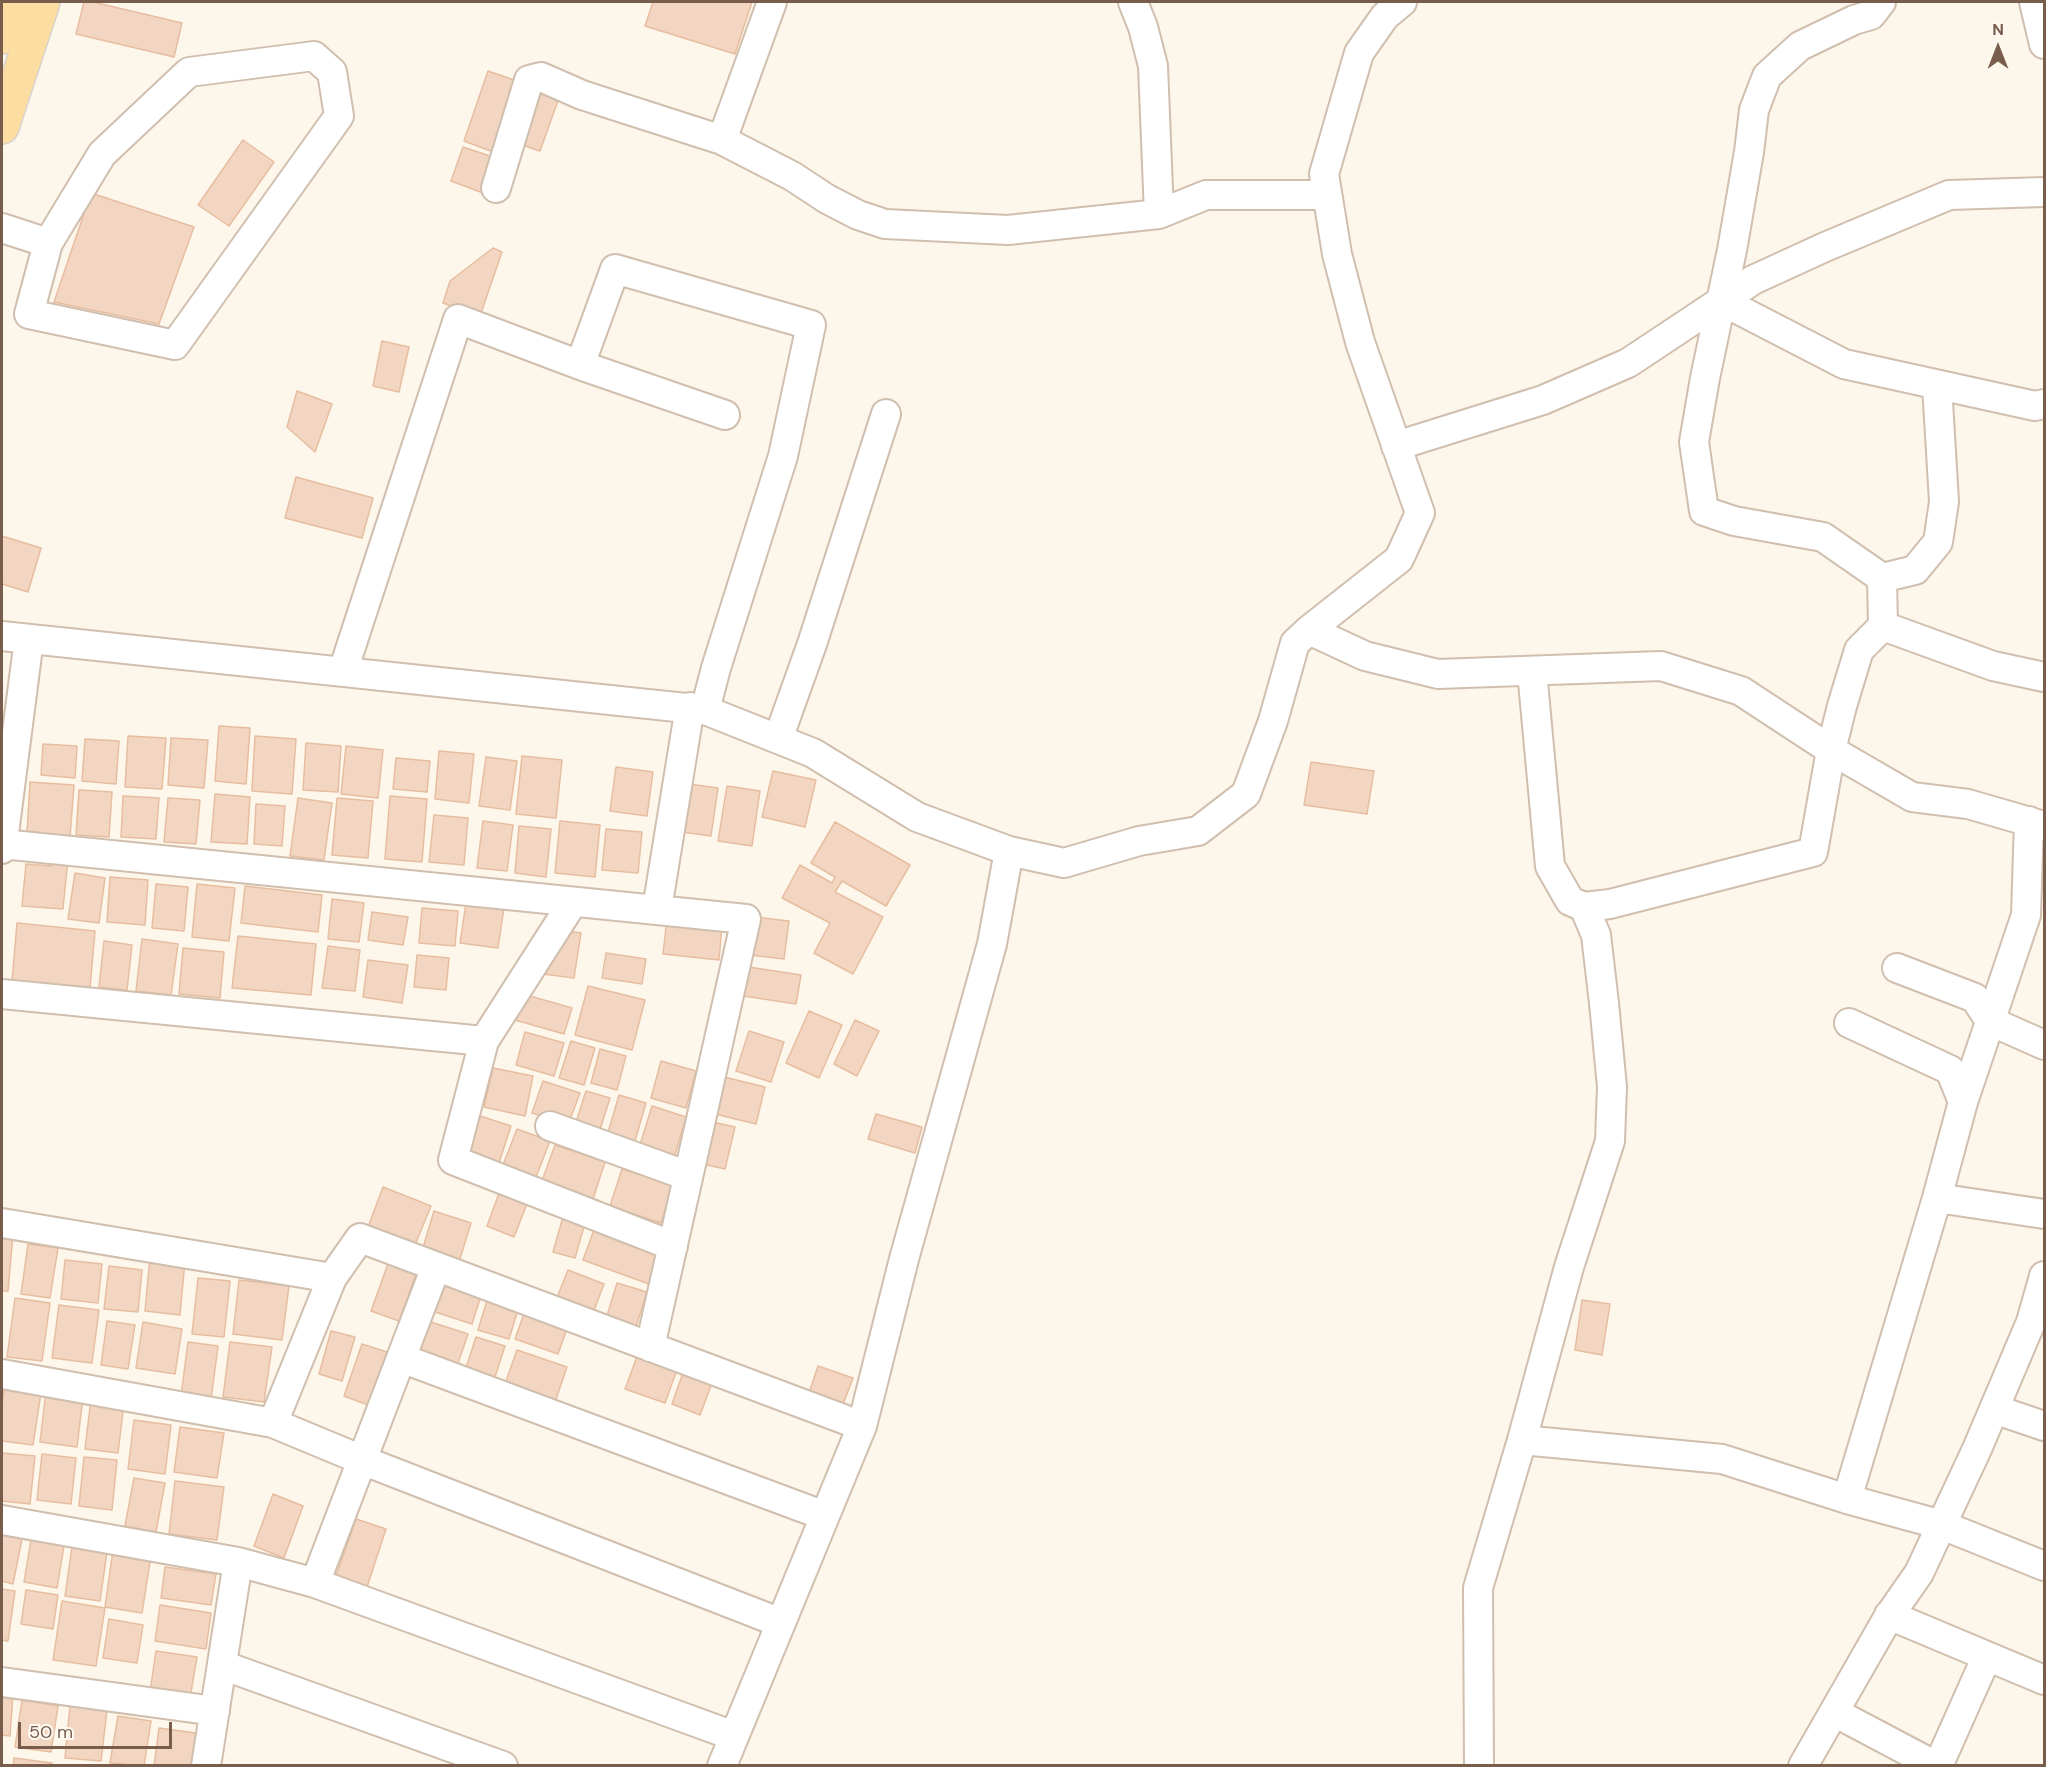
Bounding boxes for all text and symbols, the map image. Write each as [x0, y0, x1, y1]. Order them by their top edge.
north arrow [1968, 18, 2028, 78]
text: N [1992, 19, 2004, 40]
scale bar [21, 1710, 176, 1748]
text: 50 m [29, 1720, 73, 1744]

